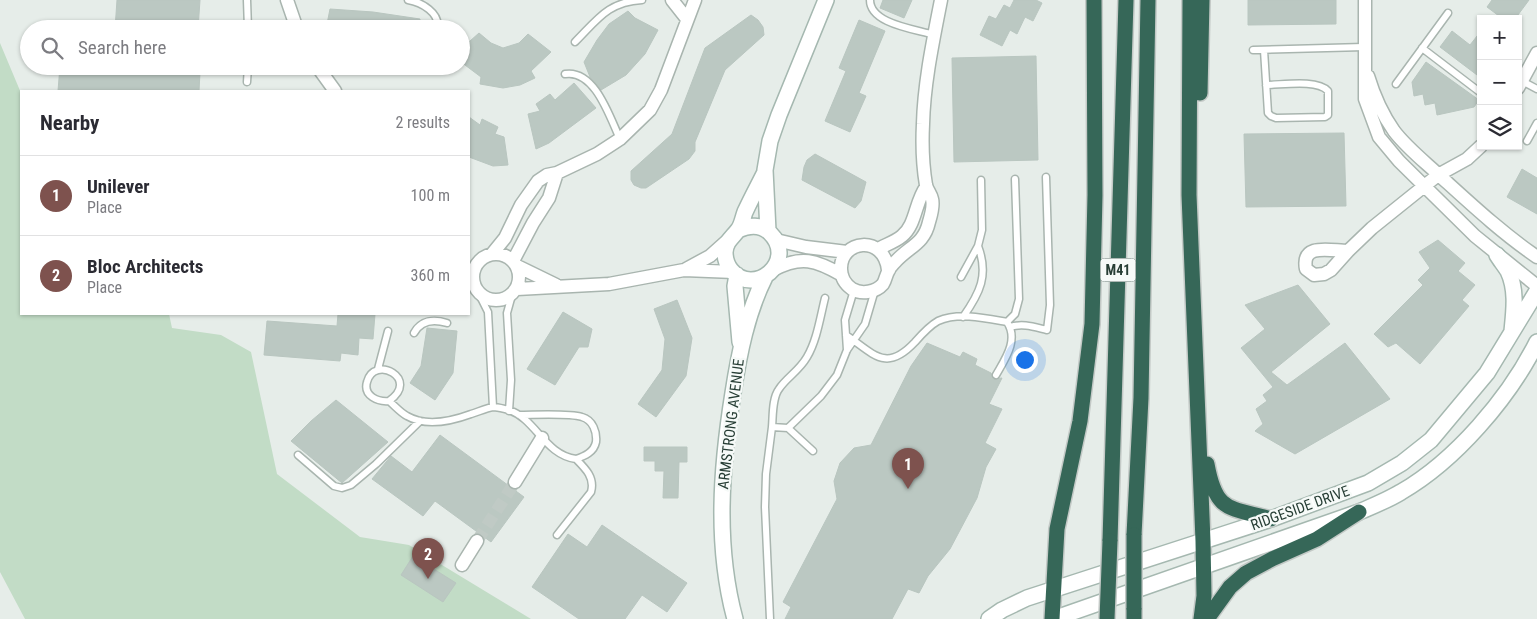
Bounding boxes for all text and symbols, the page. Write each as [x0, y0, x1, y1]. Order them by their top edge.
map controls [1477, 15, 1522, 150]
button: + [1477, 15, 1522, 60]
search box [20, 20, 470, 75]
icon: search [38, 34, 66, 62]
text: Search here [78, 36, 166, 59]
button: − [1477, 60, 1522, 105]
button: layers [1477, 105, 1522, 150]
text: Nearby [40, 111, 99, 135]
text: 2 results [395, 113, 450, 132]
text: Unilever [87, 175, 150, 198]
text: 1 [52, 186, 60, 205]
text: 100 m [411, 186, 450, 205]
text: Place [87, 198, 122, 217]
text: Bloc Architects [87, 255, 203, 278]
road number: M41 [1100, 258, 1136, 282]
text: 2 [52, 266, 60, 285]
text: 360 m [411, 266, 450, 285]
text: Place [87, 278, 122, 297]
your location [1012, 347, 1038, 373]
street label: ARMSTRONG AVENUE [714, 358, 748, 490]
pin: 1 [892, 448, 924, 489]
street label: RIDGESIDE DRIVE [1248, 482, 1352, 534]
pin: 2 [412, 538, 444, 579]

